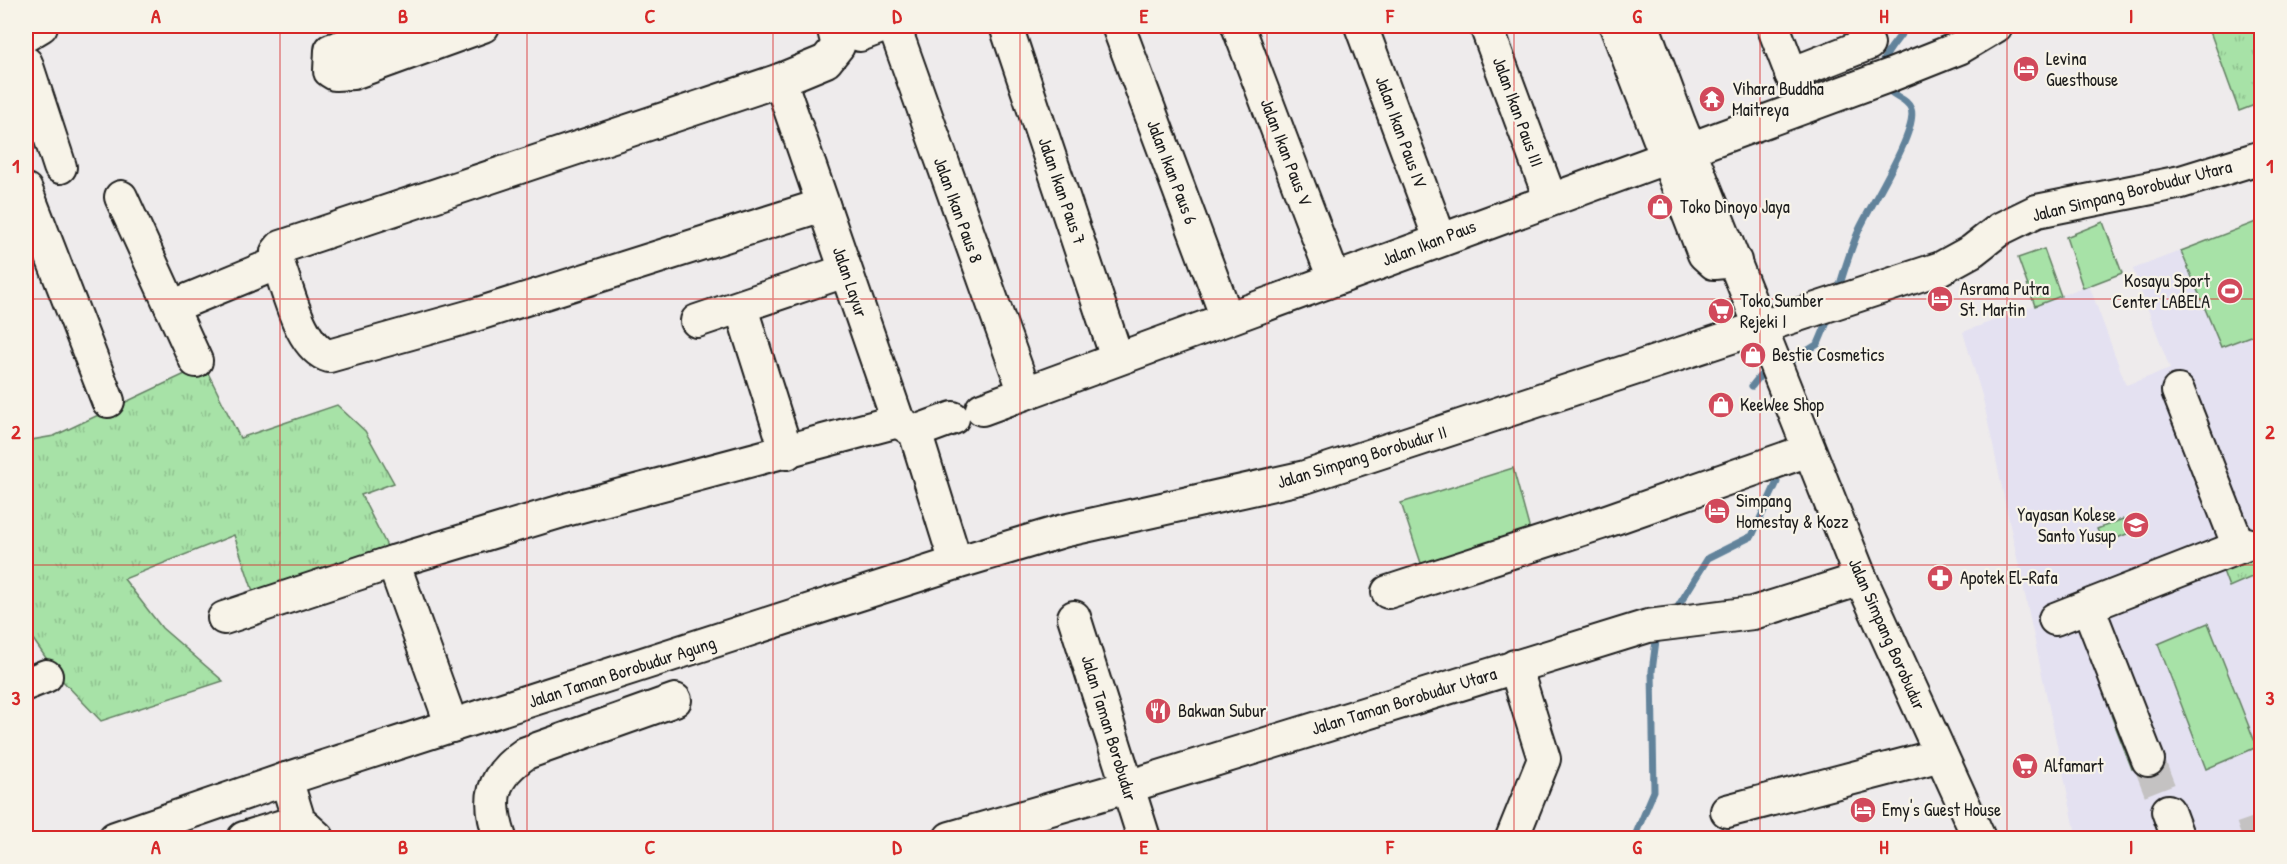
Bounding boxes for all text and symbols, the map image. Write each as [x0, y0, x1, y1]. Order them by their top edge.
text: A [151, 2, 161, 29]
text: B [398, 2, 408, 29]
text: C [645, 2, 656, 29]
text: D [892, 2, 902, 29]
text: E [1140, 2, 1149, 29]
text: F [1385, 2, 1395, 29]
text: G [1632, 2, 1642, 29]
text: H [1879, 2, 1889, 29]
text: I [2129, 2, 2133, 29]
place label: Levina Guesthouse [2046, 46, 2118, 92]
street label: Jalan Ikan Paus III [1487, 53, 1550, 170]
hotel icon: Levina Guesthouse [2011, 54, 2041, 84]
street label: Jalan Ikan Paus IV [1370, 72, 1434, 192]
place label: Vihara Buddha Maitreya [1732, 76, 1824, 122]
temple icon: Vihara Buddha Maitreya [1697, 84, 1727, 114]
street label: Jalan Ikan Paus V [1255, 95, 1319, 210]
street label: Jalan Ikan Paus 6 [1141, 116, 1204, 228]
street label: Jalan Ikan Paus 7 [1032, 134, 1093, 248]
text: 1 [12, 152, 20, 179]
text: 1 [2266, 152, 2274, 179]
street label: Jalan Ikan Paus 8 [928, 154, 989, 266]
street label: Jalan Simpang Borobudur Utara [2029, 154, 2234, 227]
shop icon: Toko Dinoyo Jaya [1645, 192, 1675, 222]
place label: Toko Dinoyo Jaya [1680, 194, 1790, 219]
street label: Jalan Ikan Paus [1378, 213, 1479, 272]
street label: Jalan Layur [827, 243, 874, 321]
place label: Kosayu Sport Center LABELA [2112, 268, 2211, 314]
place label: Asrama Putra St. Martin [1960, 276, 2049, 322]
sports icon: Kosayu Sport Center LABELA [2215, 276, 2245, 306]
hotel icon: Asrama Putra St. Martin [1925, 284, 1955, 314]
place label: Toko Sumber Rejeki I [1740, 288, 1824, 334]
supermarket icon: Toko Sumber Rejeki I [1706, 296, 1736, 326]
shop icon: Bestie Cosmetics [1738, 340, 1768, 370]
place label: Bestie Cosmetics [1772, 342, 1884, 367]
shop icon: KeeWee Shop [1706, 390, 1736, 420]
place label: KeeWee Shop [1740, 392, 1824, 417]
text: 2 [11, 418, 21, 445]
text: 2 [2265, 418, 2275, 445]
street label: Jalan Simpang Borobudur II [1274, 419, 1450, 494]
place label: Simpang Homestay & Kozz [1736, 488, 1849, 534]
hotel icon: Simpang Homestay & Kozz [1702, 496, 1732, 526]
place label: Yayasan Kolese Santo Yusup [2017, 502, 2116, 548]
school or university icon: Yayasan Kolese Santo Yusup [2121, 510, 2151, 540]
street label: Jalan Simpang Borobudur [1843, 554, 1932, 714]
pharmacy icon: Apotek El-Rafa [1925, 563, 1955, 593]
place label: Apotek El-Rafa [1960, 565, 2057, 590]
street label: Jalan Taman Borobudur Agung [525, 629, 719, 714]
street label: Jalan Taman Borobudur [1075, 652, 1144, 804]
street label: Jalan Taman Borobudur Utara [1308, 660, 1500, 741]
text: 3 [12, 684, 21, 711]
text: 3 [2266, 684, 2275, 711]
restaurant icon: Bakwan Subur [1143, 696, 1173, 726]
place label: Bakwan Subur [1178, 698, 1266, 723]
supermarket icon: Alfamart [2010, 751, 2040, 781]
place label: Alfamart [2044, 753, 2104, 778]
hotel icon: Emy's Guest House [1848, 795, 1878, 825]
place label: Emy's Guest House [1882, 797, 2001, 822]
text: A [151, 833, 161, 860]
text: B [398, 833, 408, 860]
text: C [645, 833, 656, 860]
text: D [892, 833, 902, 860]
text: E [1140, 833, 1149, 860]
text: F [1385, 833, 1395, 860]
text: G [1632, 833, 1642, 860]
text: H [1879, 833, 1889, 860]
text: I [2129, 833, 2133, 860]

